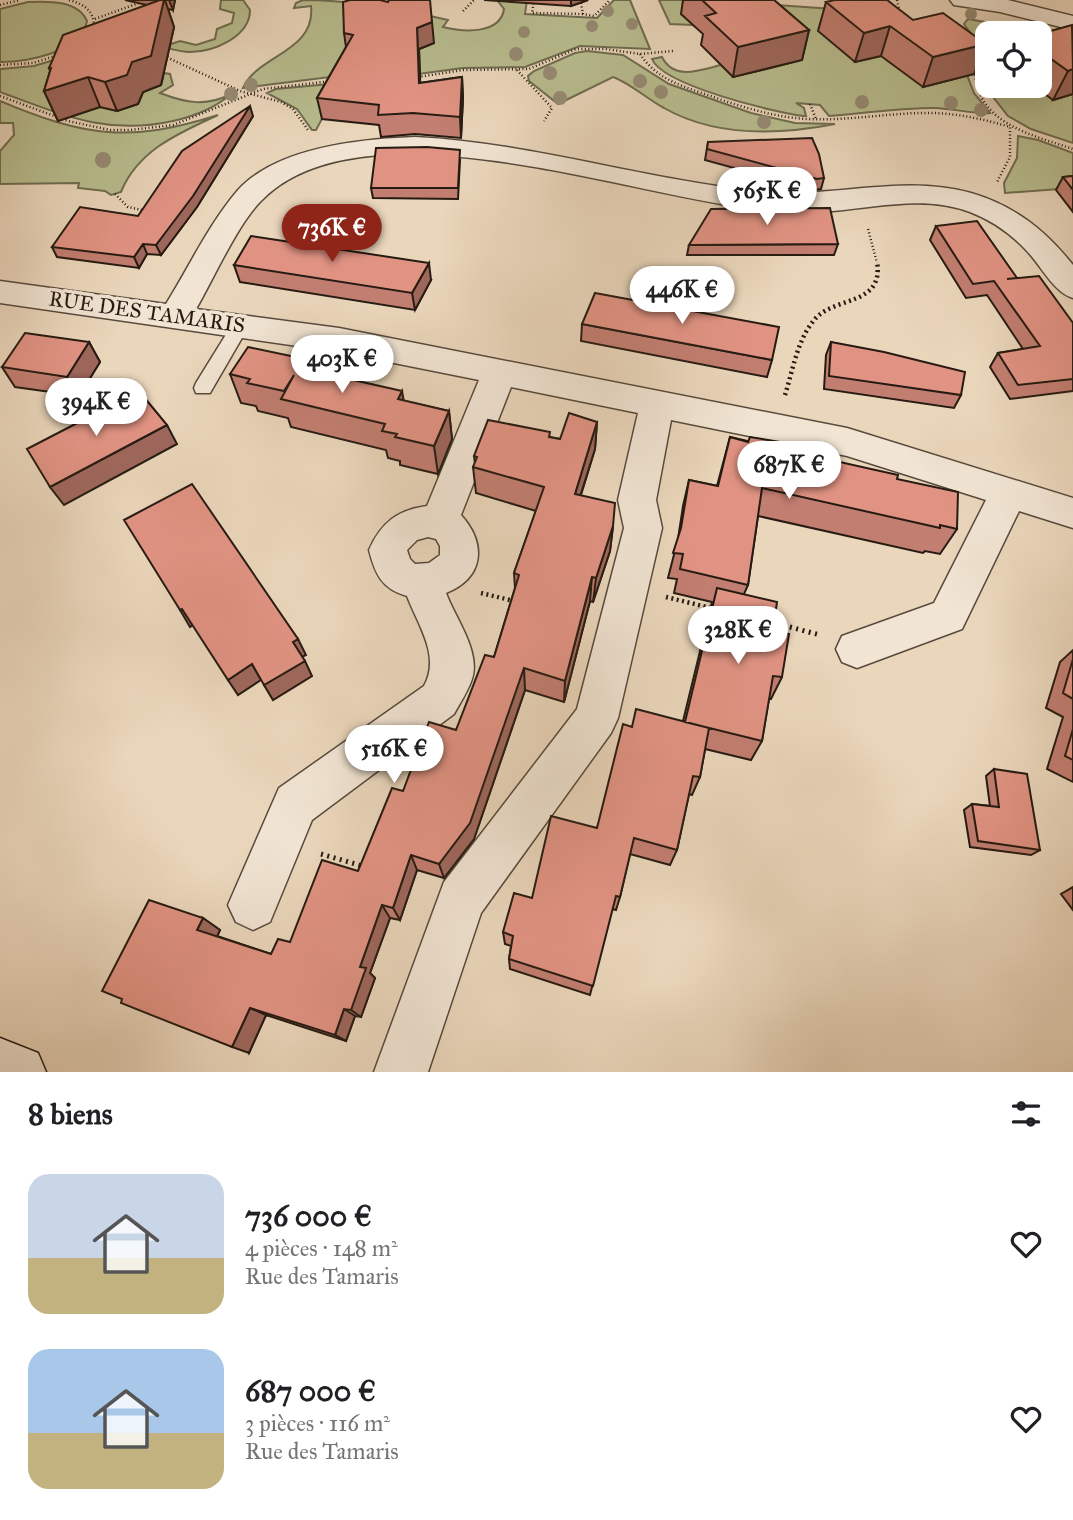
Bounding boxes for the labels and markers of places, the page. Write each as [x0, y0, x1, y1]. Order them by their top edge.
pin: 565K € [710, 168, 824, 227]
pin: 736K € [275, 204, 389, 264]
pin: 446K € [625, 266, 739, 326]
pin: 403K € [285, 336, 399, 395]
pin: 394K € [39, 378, 153, 438]
pin: 687K € [732, 442, 846, 501]
pin: 328K € [681, 606, 795, 666]
pin: 516K € [337, 726, 451, 785]

